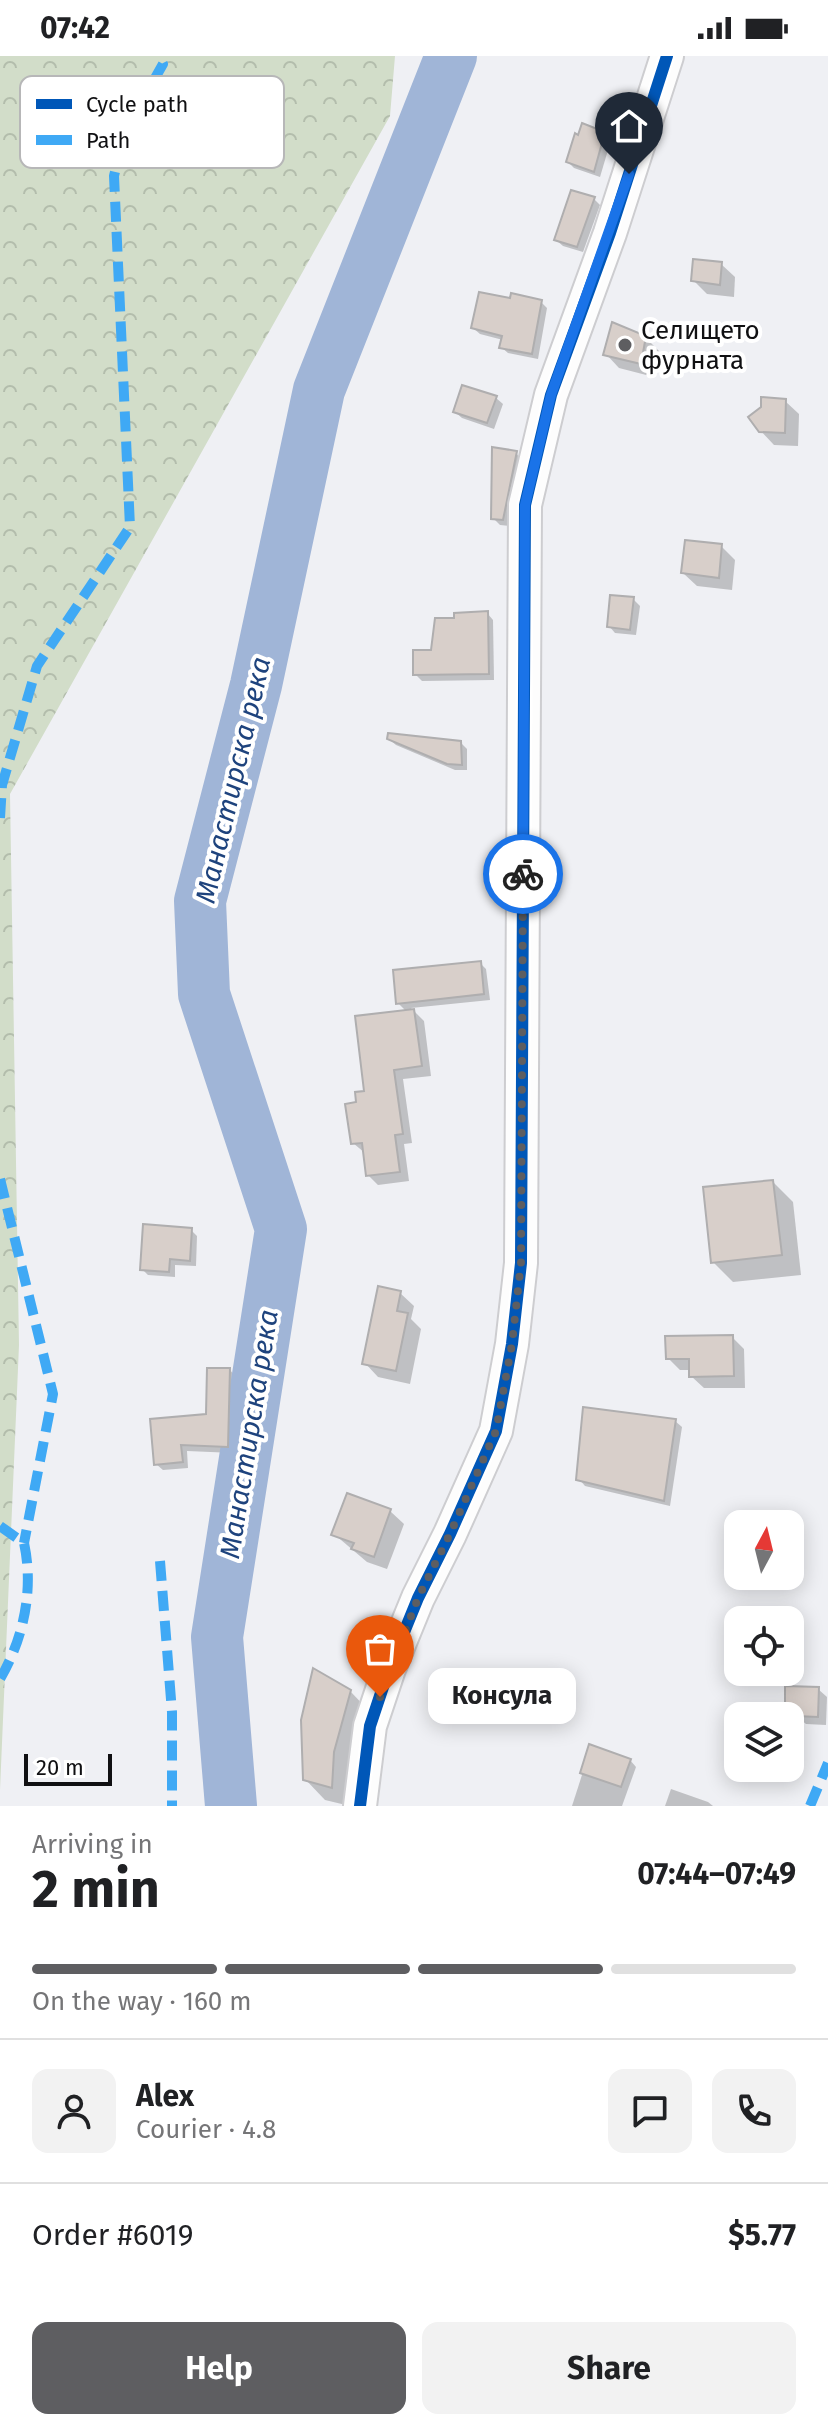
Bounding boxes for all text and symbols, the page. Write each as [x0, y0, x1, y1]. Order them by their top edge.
text: 07:42 [40, 10, 110, 46]
legend [20, 76, 284, 168]
text: Cycle path [86, 91, 188, 118]
pin [595, 92, 663, 174]
icon: home [607, 104, 651, 148]
text: Path [86, 127, 130, 154]
place label: Селището фурната [641, 315, 760, 376]
marker: Селището фурната [616, 336, 634, 354]
water label: Манастирска река [189, 654, 277, 906]
courier [483, 834, 563, 914]
icon: bike [501, 852, 545, 896]
water label: Манастирска река [213, 1307, 285, 1561]
north arrow [724, 1510, 804, 1590]
map controls [724, 1510, 804, 1782]
button: locate [724, 1606, 804, 1686]
pin [346, 1615, 414, 1697]
icon: bag [358, 1627, 402, 1671]
callout: Консула [428, 1669, 576, 1725]
text: Консула [452, 1680, 552, 1711]
button: layers [724, 1702, 804, 1782]
scale bar [24, 1750, 112, 1786]
text: 20 m [36, 1754, 84, 1781]
text: Arriving in [32, 1829, 153, 1860]
text: 07:44–07:49 [637, 1856, 796, 1892]
text: 2 min [32, 1858, 160, 1921]
text: On the way · 160 m [32, 1986, 252, 2017]
button: person [32, 2069, 116, 2153]
button: chat [608, 2069, 692, 2153]
button: phone [712, 2069, 796, 2153]
text: Alex [136, 2078, 194, 2114]
text: Courier · 4.8 [136, 2114, 276, 2145]
text: Order #6019 [32, 2217, 194, 2253]
text: $5.77 [728, 2217, 796, 2253]
button: Help [32, 2322, 406, 2414]
button: Share [422, 2322, 796, 2414]

